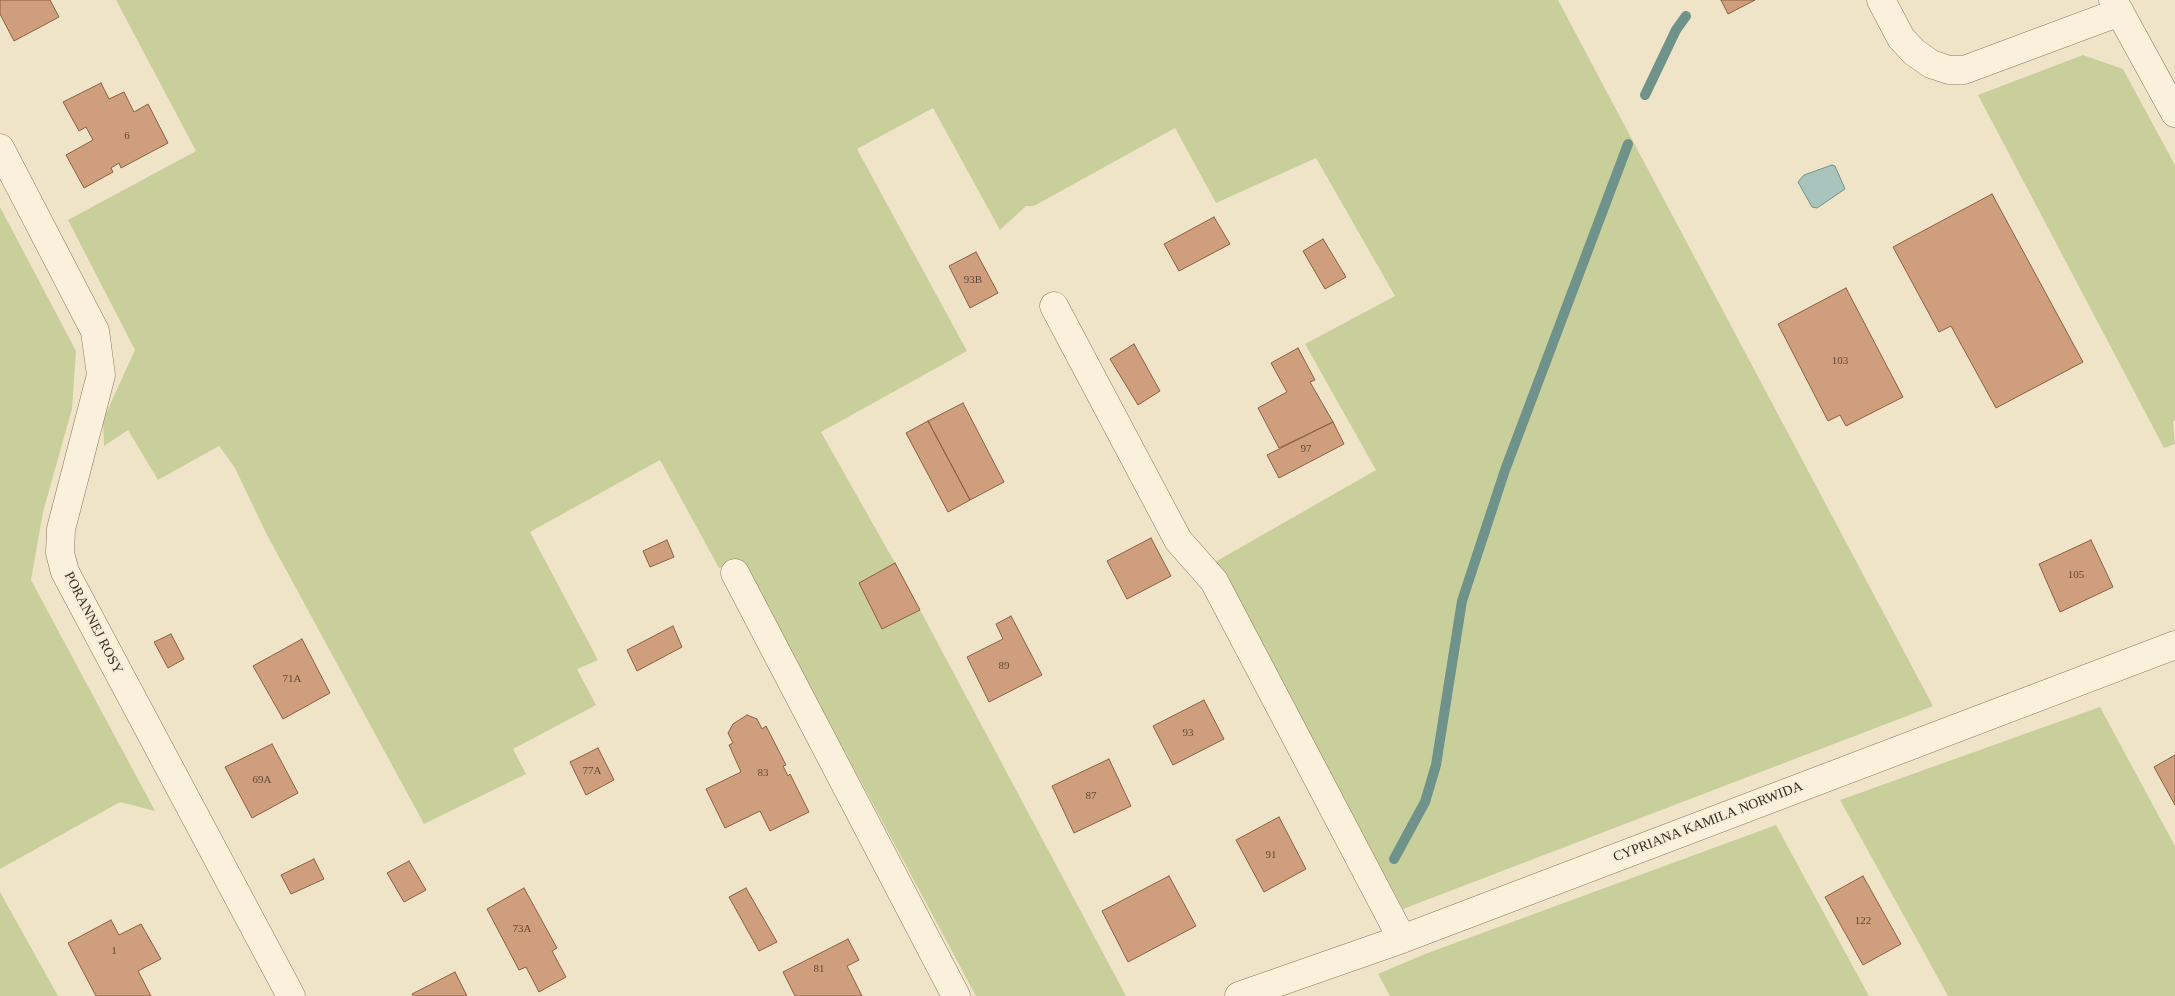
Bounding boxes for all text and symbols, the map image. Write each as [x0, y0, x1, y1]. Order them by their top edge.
house number: 6 [124, 129, 130, 143]
house number: 93B [964, 273, 982, 287]
house number: 103 [1832, 354, 1848, 368]
house number: 97 [1300, 442, 1312, 456]
house number: 105 [2068, 568, 2084, 582]
street label: PORANNEJ ROSY [60, 569, 126, 677]
house number: 89 [999, 659, 1010, 673]
house number: 71A [283, 672, 301, 686]
house number: 93 [1182, 726, 1194, 740]
house number: 77A [583, 764, 601, 778]
house number: 83 [758, 766, 768, 780]
house number: 69A [253, 773, 271, 787]
street label: CYPRIANA KAMILA NORWIDA [1611, 778, 1805, 866]
house number: 87 [1086, 789, 1096, 803]
house number: 91 [1266, 848, 1276, 862]
house number: 122 [1855, 914, 1871, 928]
house number: 73A [513, 922, 531, 936]
house number: 1 [111, 944, 117, 958]
house number: 81 [814, 962, 824, 976]

